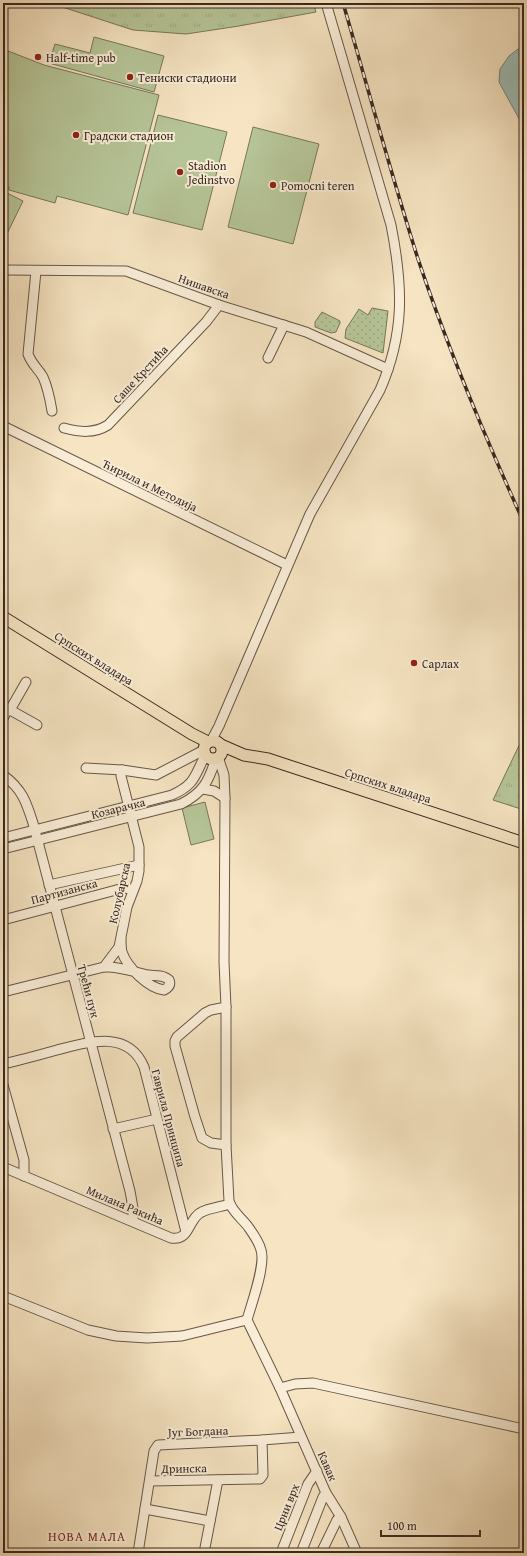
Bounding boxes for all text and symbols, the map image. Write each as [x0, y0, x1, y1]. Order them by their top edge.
place label: Half-time pub [46, 49, 116, 66]
marker: Half-time pub [33, 52, 43, 62]
place label: Тениски стадиони [138, 69, 237, 86]
marker: Тениски стадиони [125, 72, 135, 82]
place label: Градски стадион [84, 127, 174, 144]
marker: Градски стадион [71, 130, 81, 140]
place label: Stadion Jedinstvo [186, 157, 235, 188]
marker: Stadion Jedinstvo [175, 167, 185, 177]
place label: Pomocni teren [281, 177, 355, 194]
marker: Pomocni teren [268, 180, 278, 190]
street label: Нишавска [176, 269, 232, 303]
street label: Саше Крстића [109, 341, 172, 407]
street label: Ћирила и Методија [100, 455, 201, 516]
street label: Српских владара [51, 627, 137, 689]
place label: Сарлах [422, 655, 460, 672]
marker: Сарлах [409, 658, 419, 668]
street label: Српских владара [343, 763, 434, 807]
street label: Козарачка [89, 793, 147, 823]
street label: Колубарска [104, 861, 134, 925]
street label: Партизанска [29, 874, 99, 908]
street label: Трећи пук [74, 962, 104, 1020]
street label: Гаврила Принципа [148, 1067, 190, 1169]
street label: Милана Ракића [84, 1181, 166, 1229]
street label: Југ Богдана [165, 1421, 229, 1441]
street label: Кавак [314, 1448, 342, 1484]
street label: Дринска [160, 1459, 207, 1477]
street label: Црни врх [269, 1480, 303, 1533]
scale bar [381, 1512, 480, 1538]
text: 100 m [387, 1517, 417, 1534]
district label: НОВА МАЛА [48, 1527, 126, 1546]

